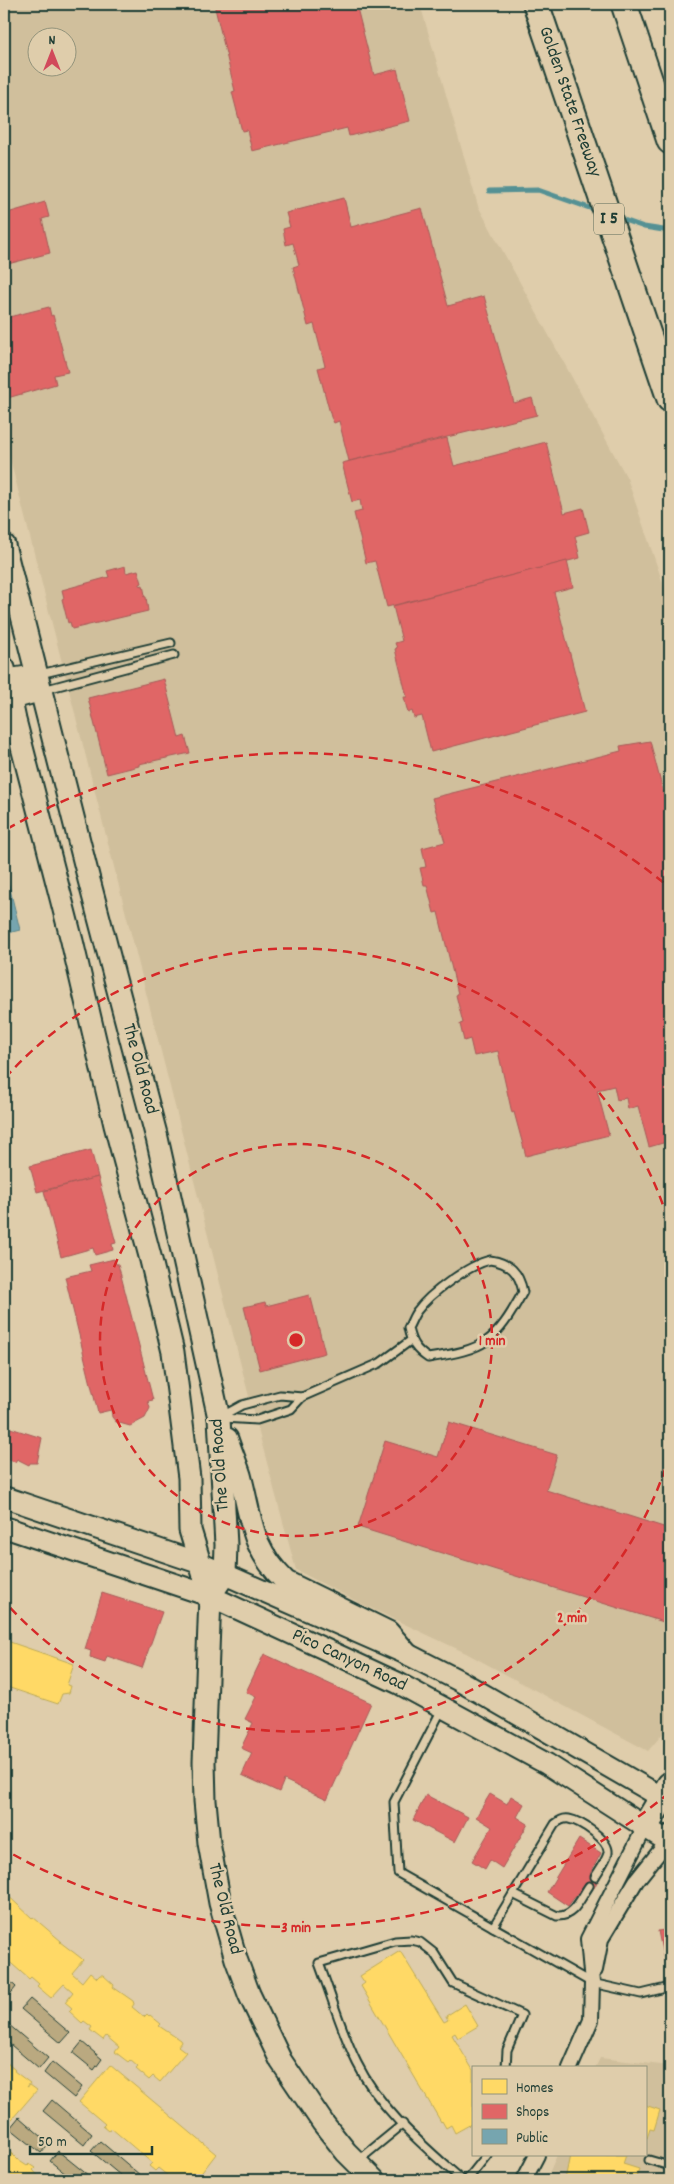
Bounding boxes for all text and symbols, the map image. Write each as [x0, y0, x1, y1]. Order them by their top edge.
street label: Golden State Freeway [531, 23, 608, 181]
north arrow [28, 28, 78, 78]
text: N [49, 31, 56, 51]
road number: I 5 [594, 203, 624, 234]
street label: The Old Road [114, 1020, 164, 1118]
centre of rings [287, 1331, 305, 1349]
text: 1 min [479, 1331, 505, 1353]
street label: The Old Road [204, 1418, 238, 1512]
text: 2 min [557, 1608, 587, 1630]
street label: Pico Canyon Road [287, 1622, 411, 1700]
street label: The Old Road [200, 1861, 248, 1957]
text: 3 min [281, 1918, 311, 1940]
legend [472, 2066, 646, 2156]
text: Homes [516, 2078, 554, 2100]
text: Shops [516, 2102, 549, 2124]
scale bar [30, 2124, 152, 2156]
text: Public [516, 2128, 548, 2150]
text: 50 m [38, 2132, 67, 2154]

